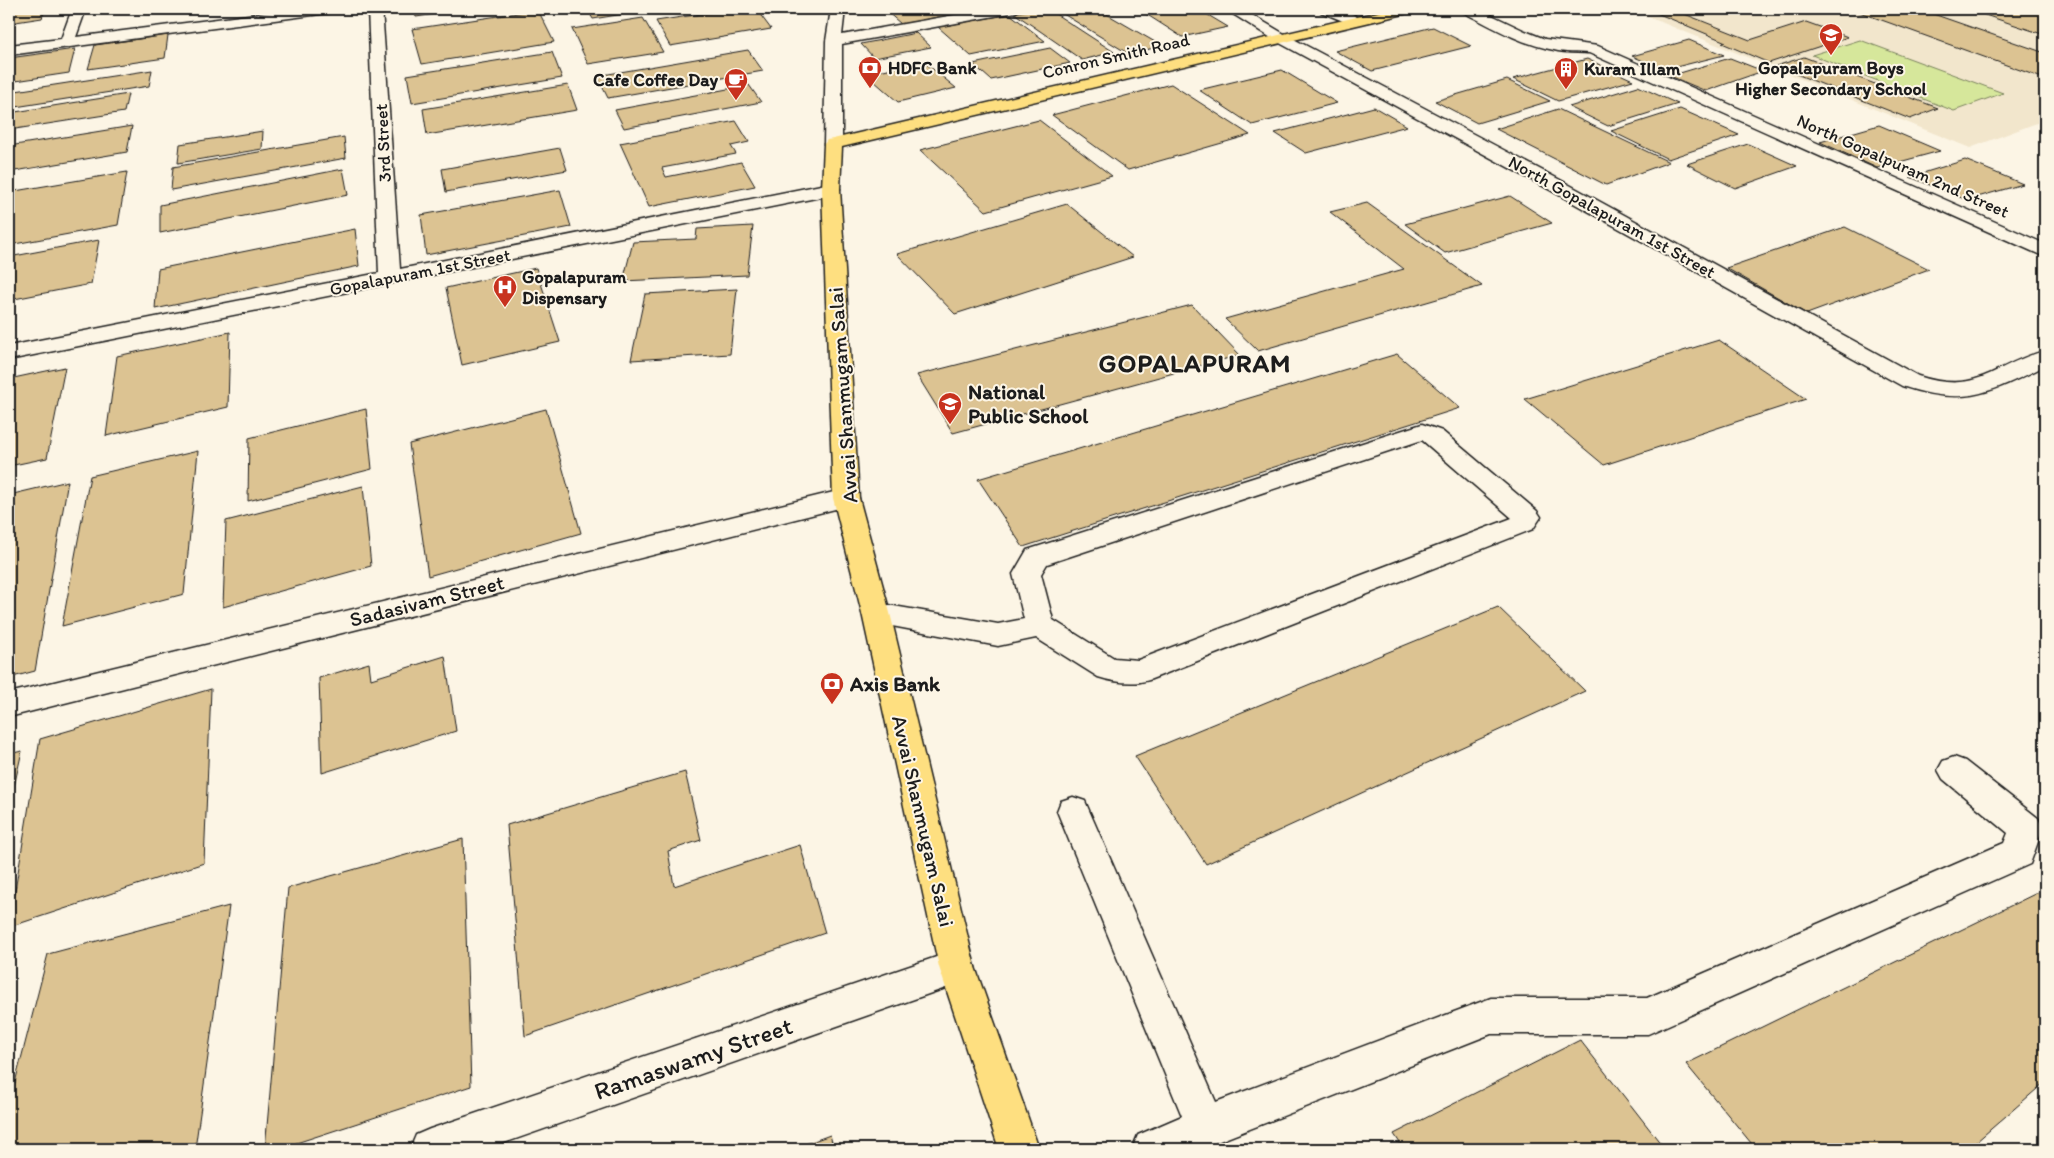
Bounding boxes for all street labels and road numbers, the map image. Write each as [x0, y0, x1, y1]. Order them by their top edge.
street label: Conron Smith Road [1040, 28, 1192, 84]
street label: 3rd Street [370, 103, 396, 183]
street label: North Gopalpuram 2nd Street [1793, 109, 2013, 223]
street label: North Gopalapuram 1st Street [1505, 151, 1720, 283]
street label: Gopalapuram 1st Street [328, 244, 512, 300]
street label: Avvai Shanmugam Salai [822, 286, 863, 504]
street label: Sadasivam Street [347, 569, 507, 632]
street label: Avvai Shanmugam Salai [887, 713, 960, 929]
street label: Ramaswamy Street [590, 1010, 796, 1106]

